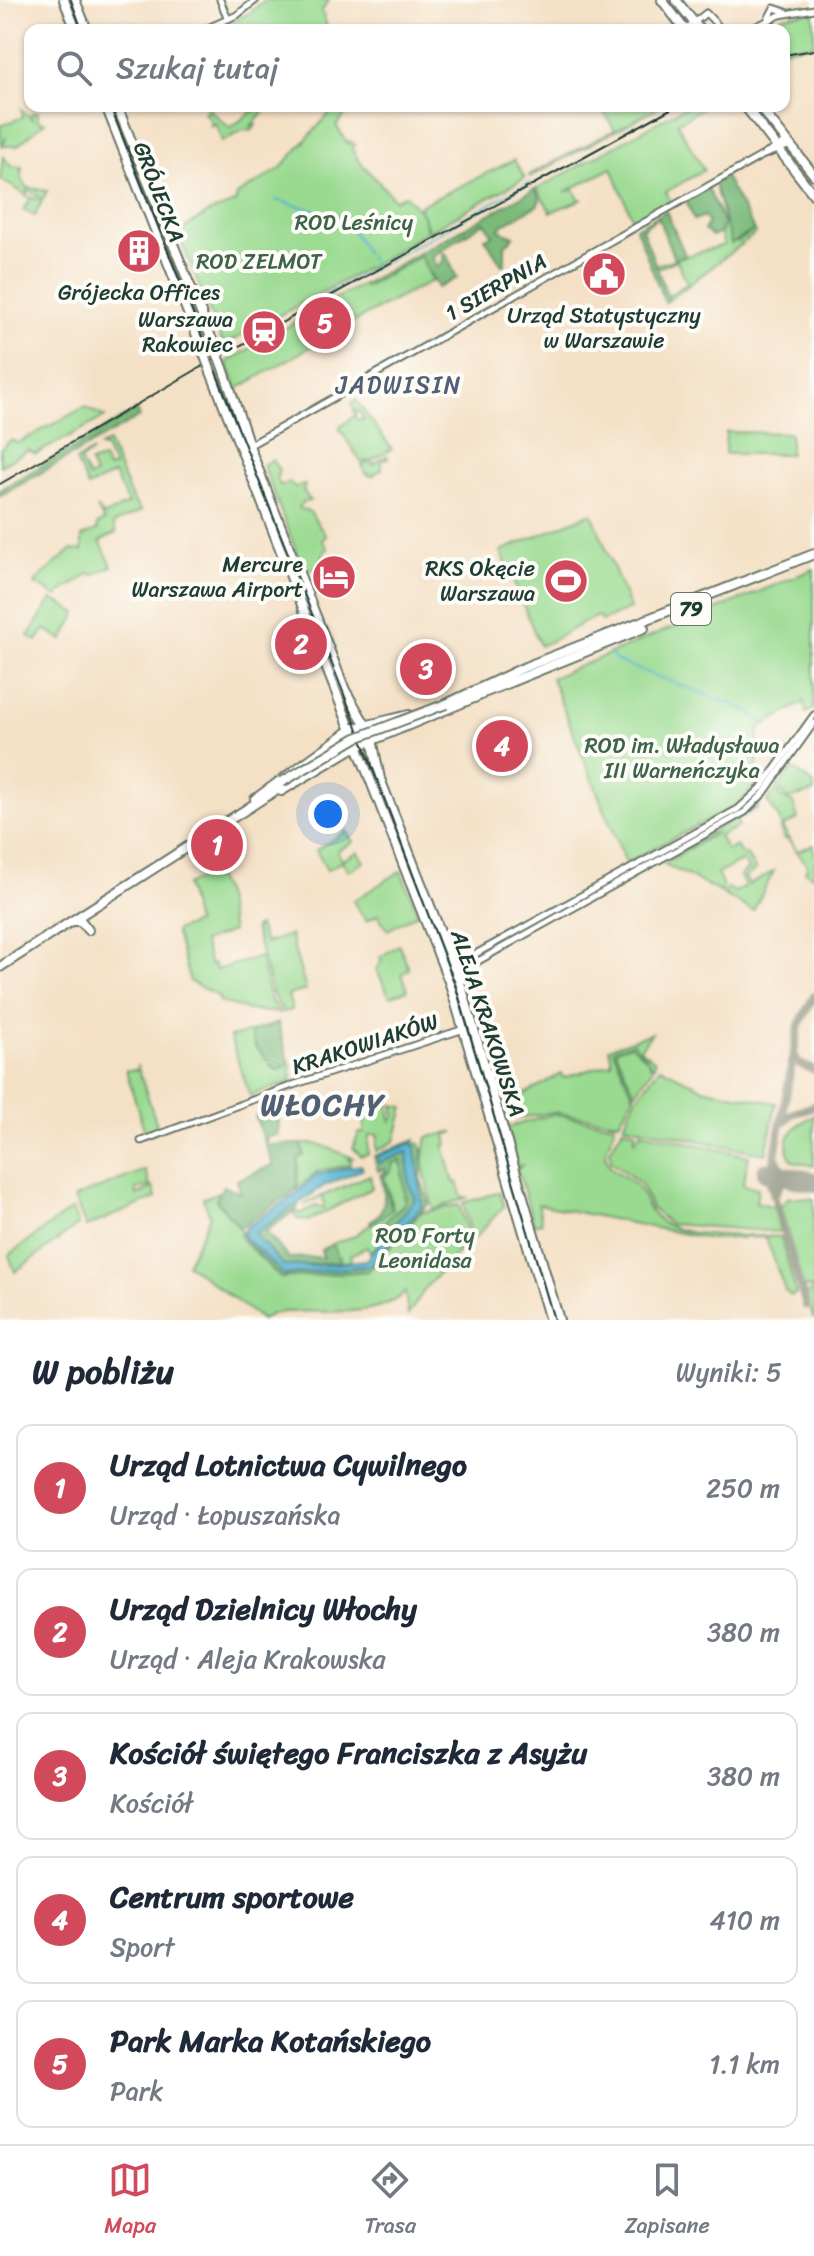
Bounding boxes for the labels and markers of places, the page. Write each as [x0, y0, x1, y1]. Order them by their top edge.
building icon: Grójecka Offices [115, 227, 163, 275]
public building icon: Urząd Statystyczny w Warszawie [580, 250, 628, 298]
place label: Grójecka Offices [58, 273, 220, 312]
pin: 5 [299, 293, 351, 353]
place label: Urząd Statystyczny w Warszawie [507, 296, 701, 360]
place label: Warszawa Rakowiec [138, 300, 233, 364]
station icon: Warszawa Rakowiec [240, 308, 288, 356]
place label: Mercure Warszawa Airport [131, 545, 303, 609]
place label: RKS Okęcie Warszawa [425, 549, 535, 613]
hotel icon: Mercure Warszawa Airport [310, 553, 358, 601]
sports icon: RKS Okęcie Warszawa [542, 557, 590, 605]
pin: 2 [275, 614, 327, 674]
pin: 3 [400, 639, 452, 699]
pin: 4 [476, 716, 528, 776]
pin: 1 [191, 815, 243, 875]

